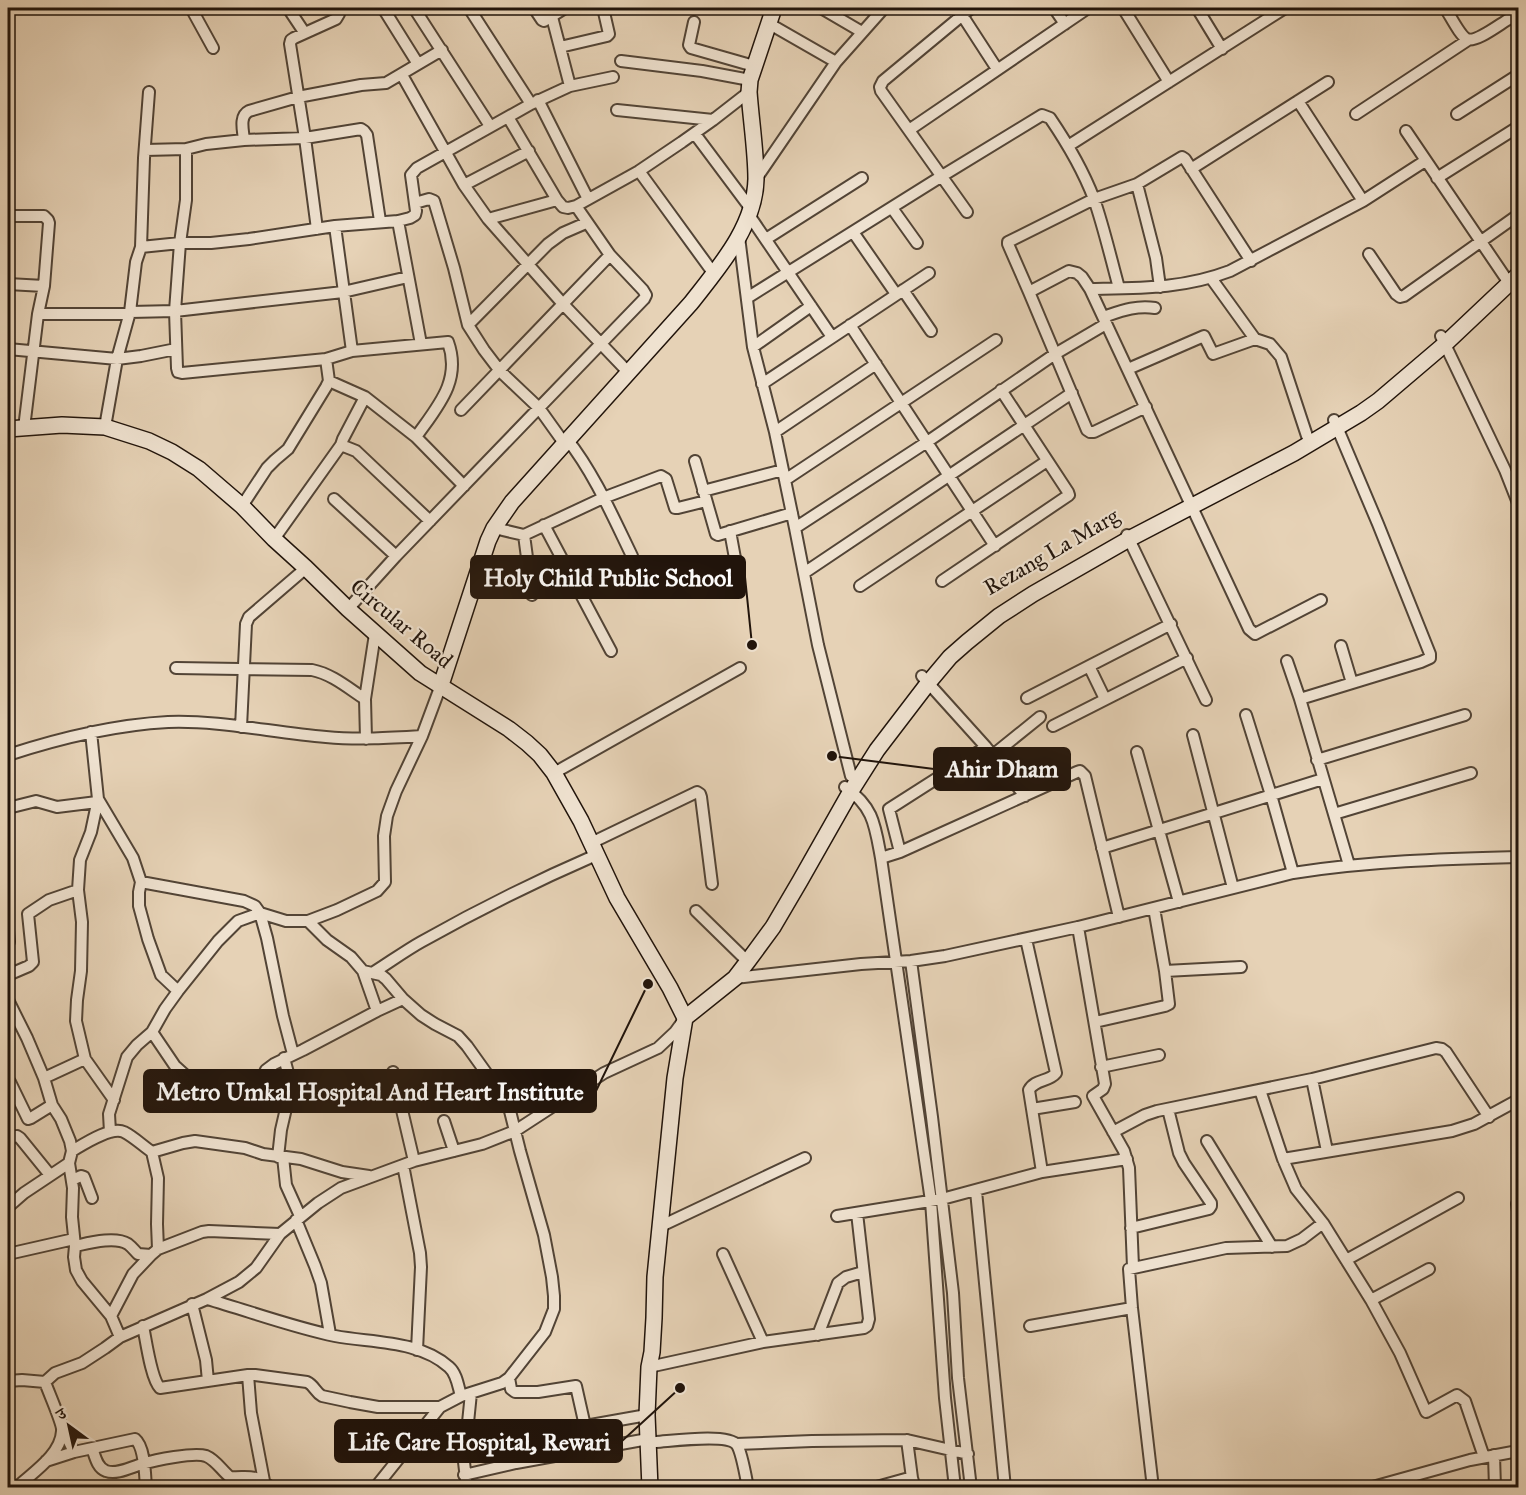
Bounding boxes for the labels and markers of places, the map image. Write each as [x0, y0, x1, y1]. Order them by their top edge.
callout: Holy Child Public School [471, 556, 745, 598]
callout: Ahir Dham [934, 748, 1070, 790]
callout: Metro Umkal Hospital And Heart Institute [144, 1070, 596, 1112]
callout: Life Care Hospital, Rewari [335, 1420, 622, 1462]

